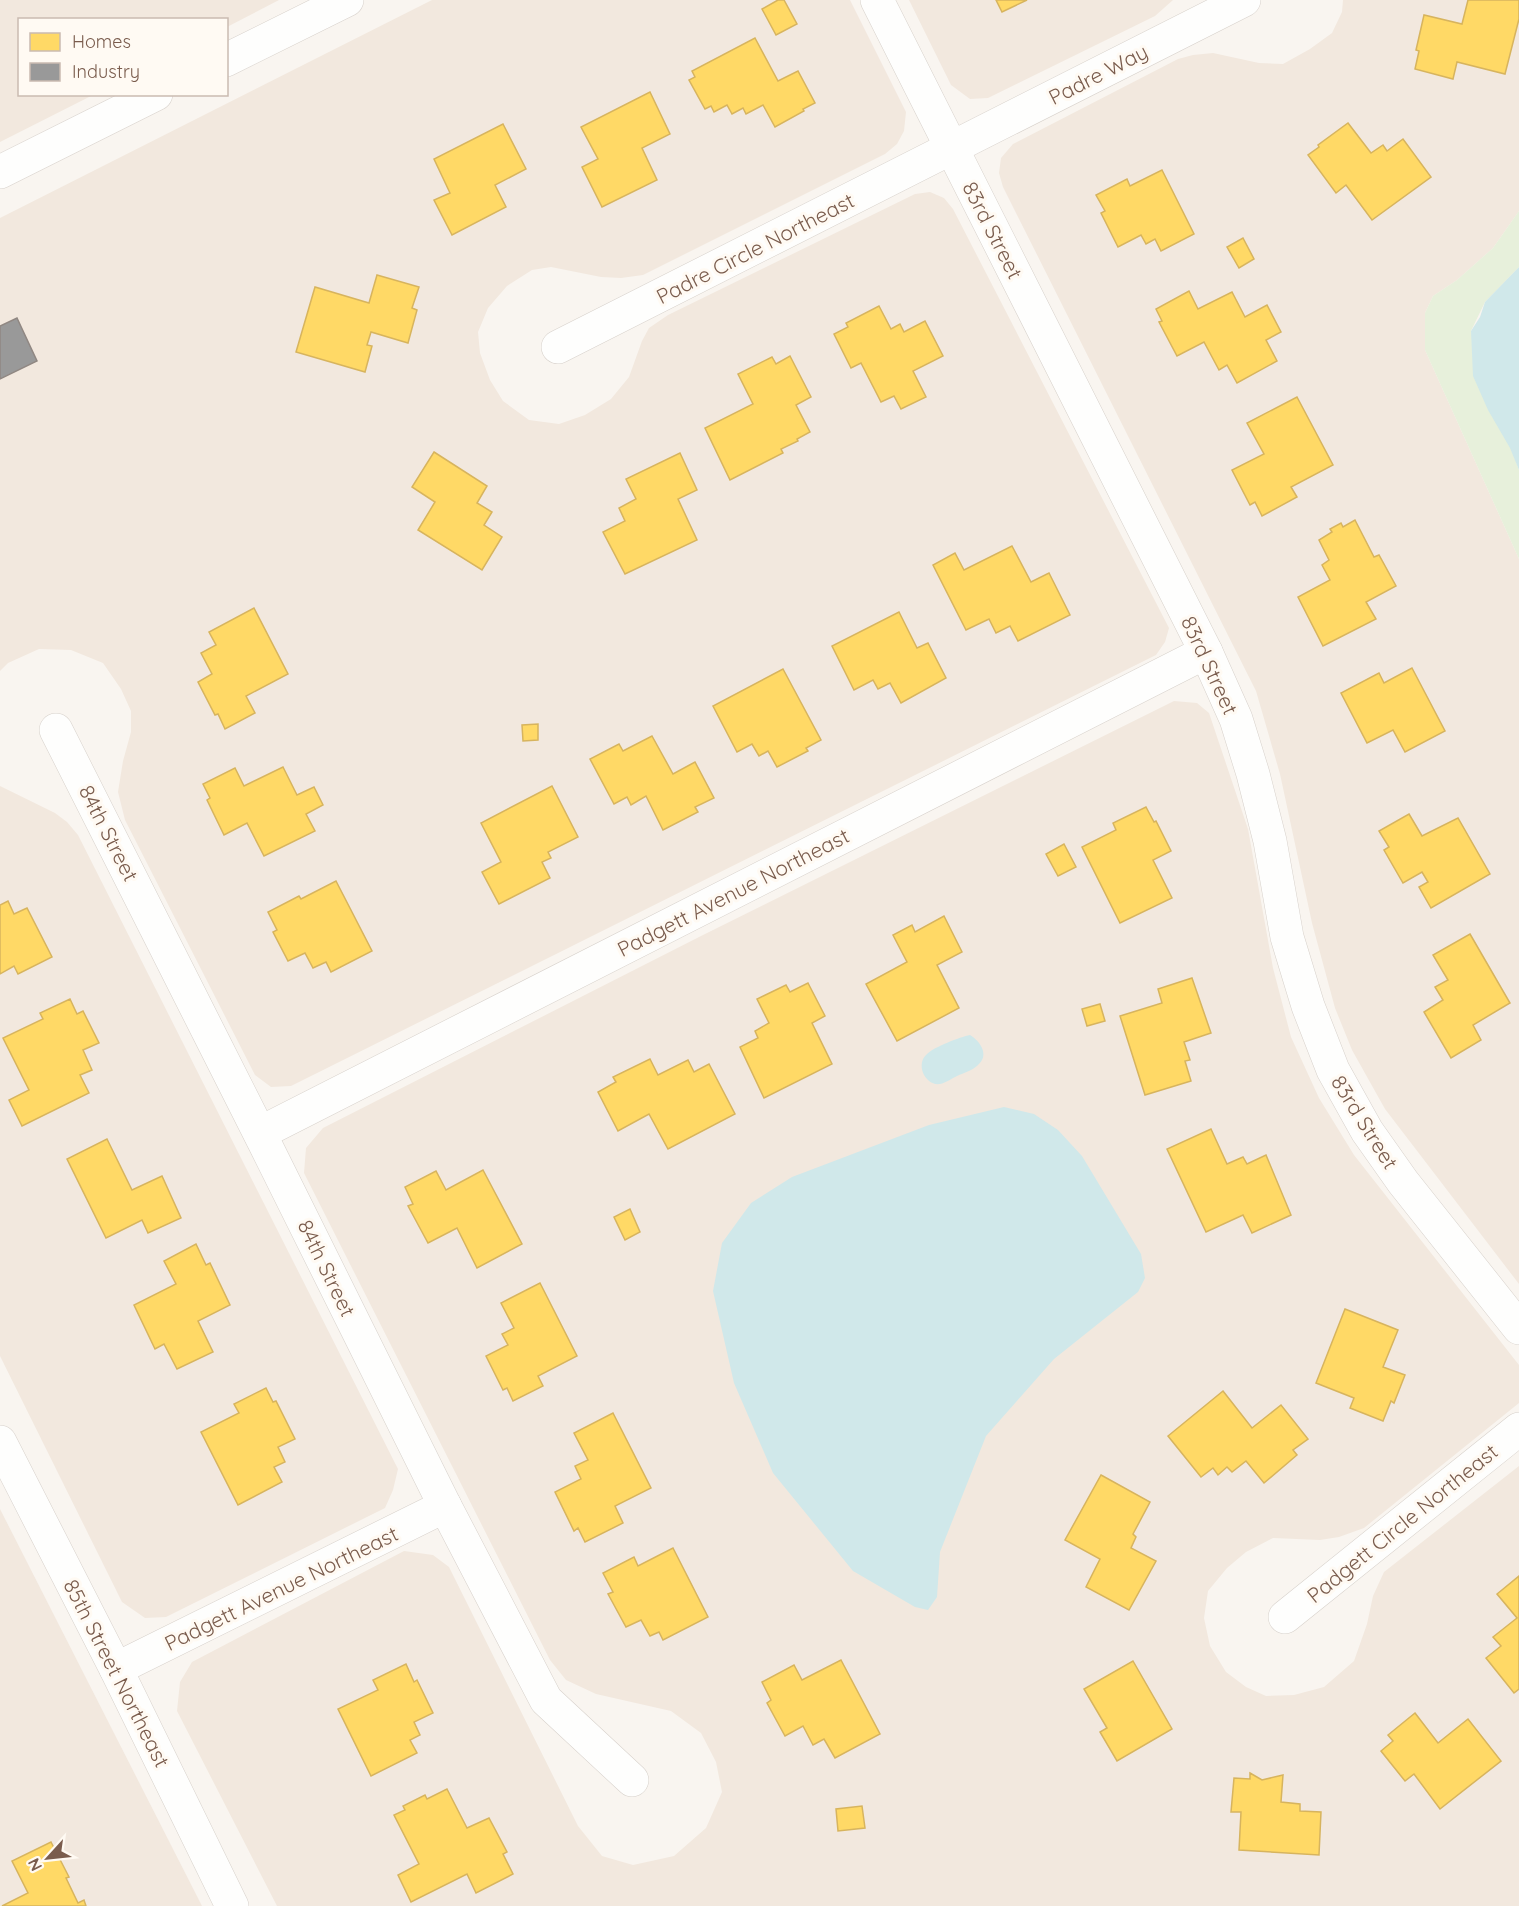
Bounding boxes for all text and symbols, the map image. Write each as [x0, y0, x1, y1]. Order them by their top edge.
legend [18, 18, 228, 96]
text: Homes [72, 30, 131, 53]
street label: Padre Way [1044, 38, 1152, 110]
text: Industry [72, 60, 140, 83]
street label: 83rd Street [957, 177, 1029, 283]
street label: Padre Circle Northeast [652, 187, 858, 309]
street label: 83rd Street [1176, 612, 1244, 718]
street label: 84th Street [74, 781, 144, 885]
street label: Padgett Avenue Northeast [613, 822, 853, 962]
street label: 83rd Street [1326, 1070, 1404, 1174]
street label: 84th Street [292, 1215, 362, 1321]
street label: Padgett Circle Northeast [1301, 1438, 1503, 1608]
street label: Padgett Avenue Northeast [160, 1520, 402, 1656]
street label: 85th Street Northeast [58, 1575, 176, 1771]
north arrow [18, 1828, 78, 1888]
text: N [23, 1855, 46, 1875]

